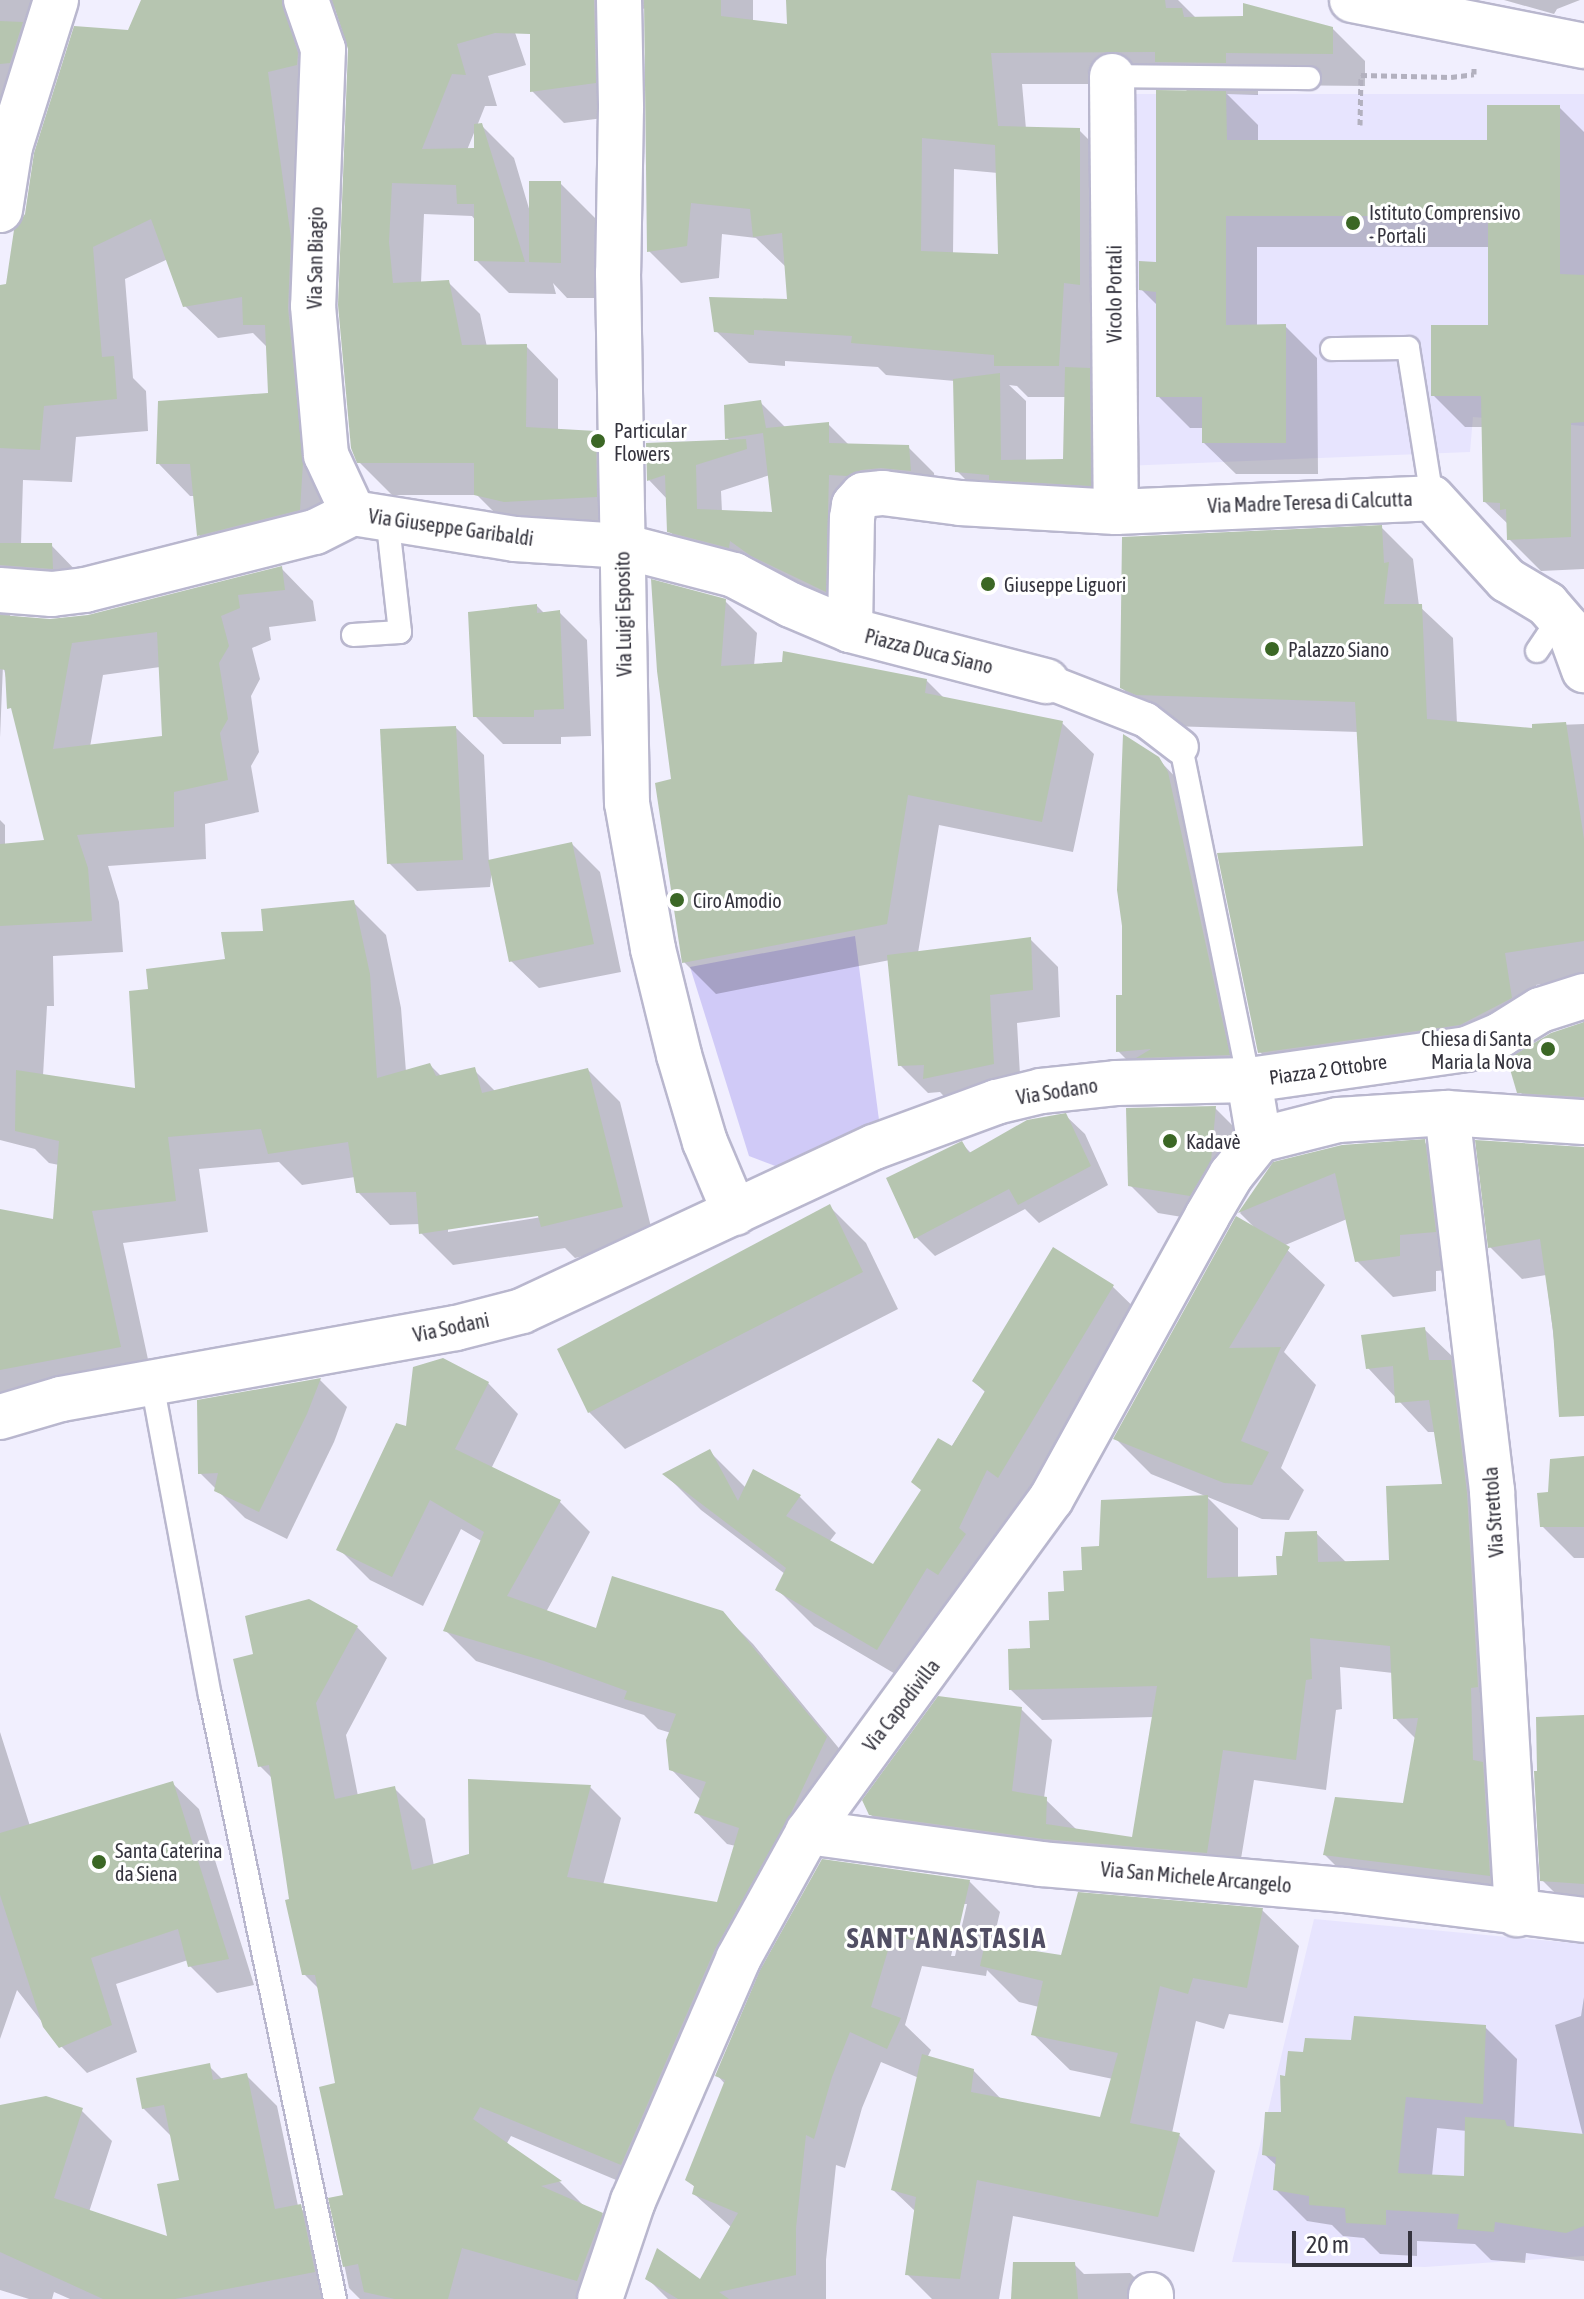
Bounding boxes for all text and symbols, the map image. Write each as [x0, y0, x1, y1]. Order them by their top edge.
place label: Istituto Comprensivo - Portali [1369, 200, 1521, 247]
street label: Via San Biagio [302, 207, 328, 309]
marker: Istituto Comprensivo - Portali [1344, 214, 1362, 232]
street label: Vicolo Portali [1102, 245, 1126, 343]
place label: Particular Flowers [614, 418, 686, 465]
marker: Particular Flowers [589, 432, 607, 450]
street label: Via Madre Teresa di Calcutta [1207, 486, 1413, 518]
street label: Via Giuseppe Garibaldi [367, 504, 535, 550]
street label: Via Luigi Esposito [610, 551, 636, 677]
place label: Giuseppe Liguori [1004, 572, 1126, 596]
marker: Giuseppe Liguori [979, 575, 997, 593]
street label: Piazza Duca Siano [862, 623, 996, 679]
place label: Palazzo Siano [1288, 637, 1389, 661]
marker: Palazzo Siano [1263, 640, 1281, 658]
place label: Ciro Amodio [693, 888, 782, 912]
marker: Ciro Amodio [668, 891, 686, 909]
place label: Chiesa di Santa Maria la Nova [1421, 1026, 1532, 1073]
marker: Chiesa di Santa Maria la Nova [1539, 1040, 1557, 1058]
street label: Piazza 2 Ottobre [1268, 1049, 1388, 1089]
street label: Via Sodano [1015, 1073, 1099, 1109]
place label: Kadavè [1186, 1129, 1241, 1153]
marker: Kadavè [1161, 1132, 1179, 1150]
street label: Via Sodani [411, 1307, 491, 1347]
street label: Via Strettola [1478, 1466, 1508, 1558]
street label: Via Capodivilla [858, 1654, 944, 1756]
place label: Santa Caterina da Siena [115, 1838, 223, 1885]
marker: Santa Caterina da Siena [90, 1853, 108, 1871]
street label: Via San Michele Arcangelo [1100, 1857, 1292, 1897]
district label: SANT'ANASTASIA [847, 1921, 1047, 1955]
scale bar [1296, 2215, 1416, 2265]
text: 20 m [1306, 2231, 1349, 2258]

